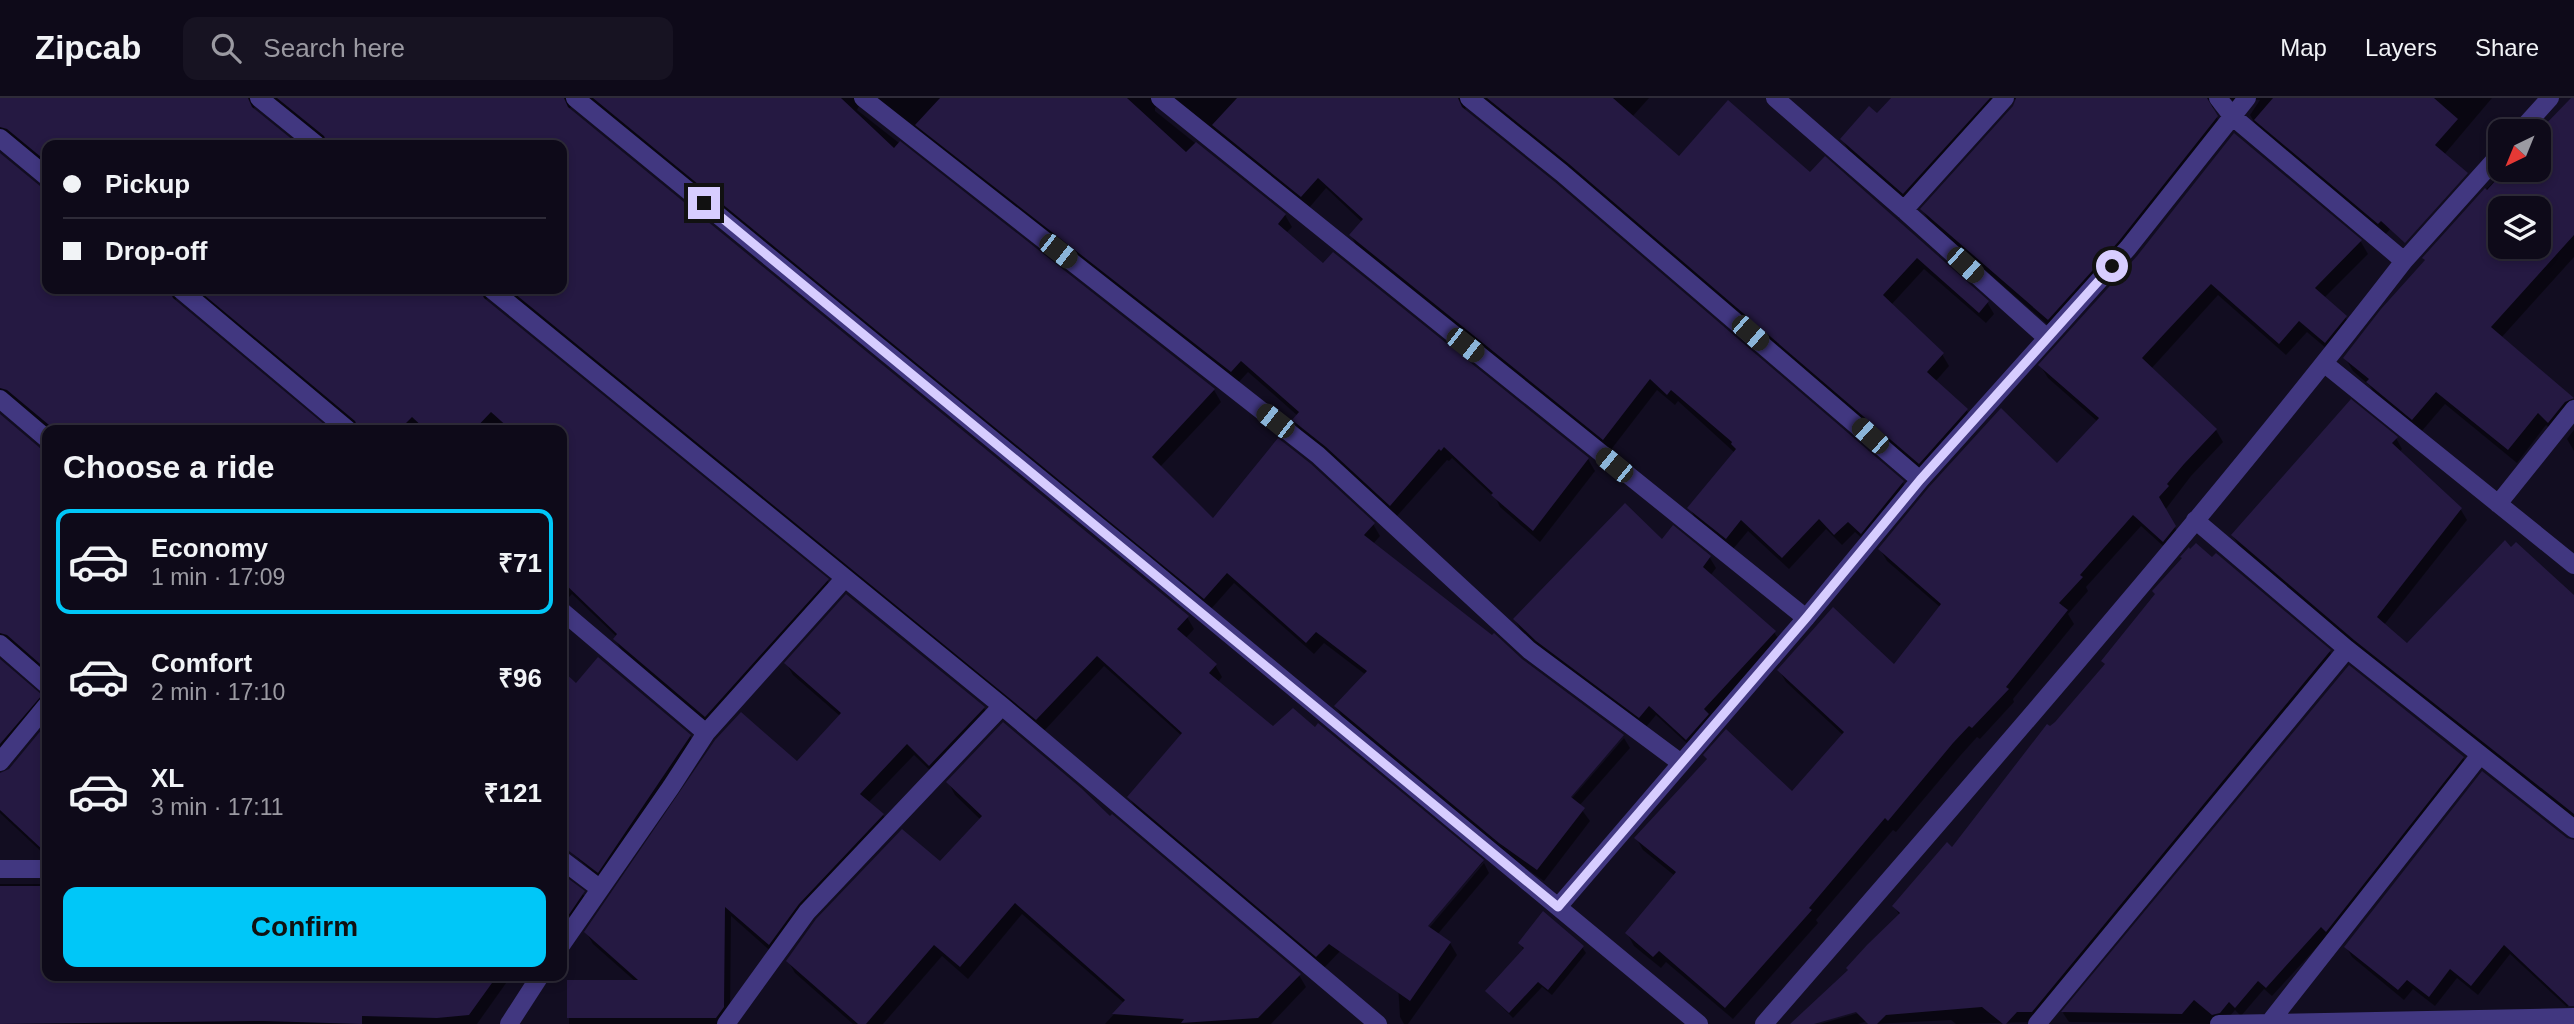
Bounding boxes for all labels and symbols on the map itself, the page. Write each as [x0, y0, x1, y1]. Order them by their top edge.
north arrow [2488, 119, 2552, 182]
route end [688, 187, 720, 219]
car [1035, 230, 1082, 272]
car [1943, 243, 1988, 287]
route start [2096, 250, 2128, 282]
car [1728, 311, 1773, 355]
car [1442, 324, 1489, 366]
car [1252, 400, 1299, 442]
car [1848, 414, 1893, 458]
car [1592, 444, 1637, 486]

